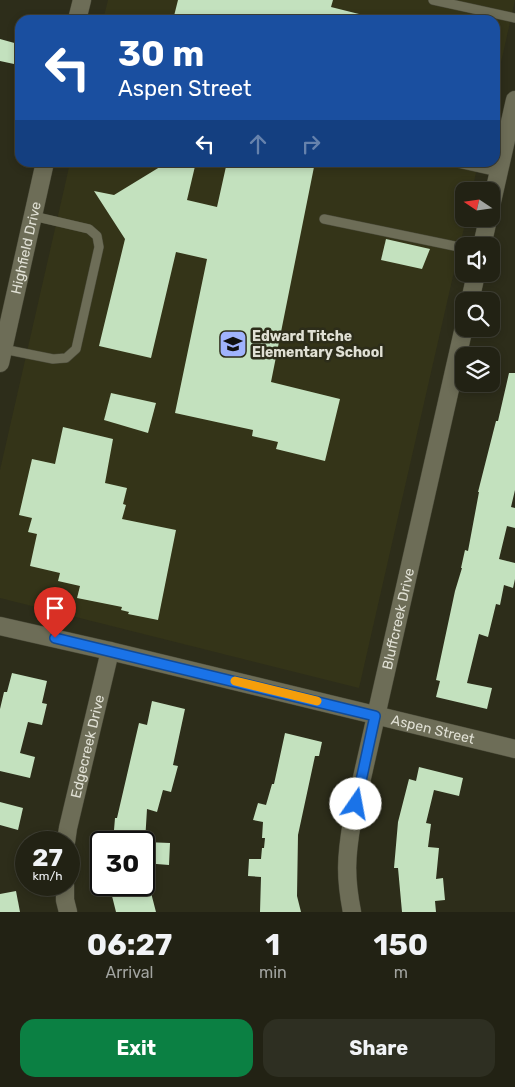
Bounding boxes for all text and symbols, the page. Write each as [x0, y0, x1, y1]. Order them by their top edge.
text: 30 m [118, 33, 204, 75]
icon: left [35, 35, 100, 100]
text: Aspen Street [118, 75, 252, 102]
icon: left [191, 130, 219, 158]
icon: ahead [244, 130, 272, 158]
icon: right [297, 130, 325, 158]
north arrow [455, 182, 500, 228]
map controls [455, 182, 500, 392]
street label: Highfield Drive [7, 200, 44, 296]
button: sound [455, 237, 500, 282]
button: search [455, 292, 500, 337]
place label: Edward Titche Elementary School [252, 328, 383, 361]
school or university icon: Edward Titche Elementary School [218, 329, 248, 359]
button: layers [455, 347, 500, 392]
street label: Bluffcreek Drive [378, 566, 418, 671]
pin [34, 587, 76, 638]
icon: arrive [41, 594, 69, 622]
street label: Edgecreek Drive [67, 693, 108, 800]
street label: Aspen Street [389, 711, 477, 748]
position arrow [329, 777, 381, 829]
speed limit sign: 30 [90, 831, 155, 896]
text: 27 [32, 843, 63, 872]
text: km/h [33, 869, 62, 883]
text: 06:27 [87, 927, 172, 963]
text: 1 [265, 927, 280, 963]
text: 150 [373, 927, 428, 963]
text: Arrival [105, 963, 153, 982]
text: min [259, 963, 287, 982]
text: m [394, 963, 408, 982]
button: Exit [20, 1019, 253, 1077]
button: Share [263, 1019, 495, 1077]

